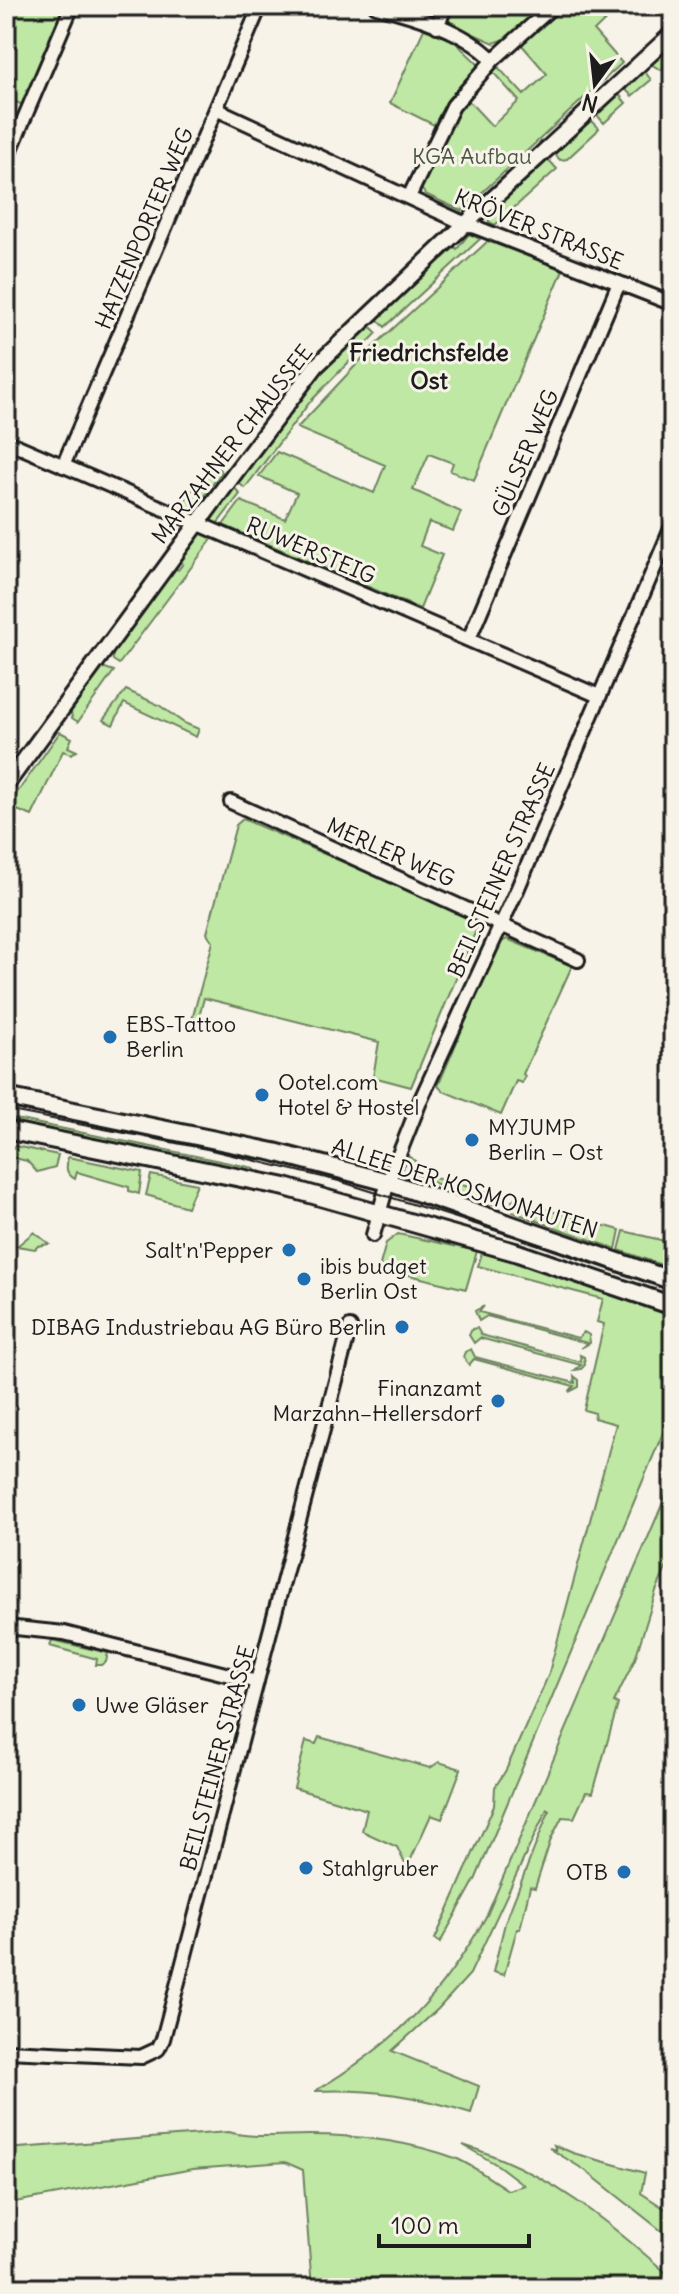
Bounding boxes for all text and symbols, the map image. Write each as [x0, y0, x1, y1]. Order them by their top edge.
north arrow [555, 44, 635, 124]
text: N [579, 88, 601, 119]
street label: HATZENPORTER WEG [89, 123, 199, 333]
park label: KGA Aufbau [412, 142, 532, 170]
street label: KRÖVER STRASSE [451, 182, 627, 276]
district label: Friedrichsfelde Ost [349, 337, 509, 395]
street label: MARZAHNER CHAUSSEE [145, 339, 319, 549]
street label: GÜLSER WEG [486, 385, 564, 521]
street label: RUWERSTEIG [242, 510, 380, 590]
street label: BEILSTEINER STRASSE [441, 758, 561, 982]
street label: MERLER WEG [323, 811, 459, 893]
place label: EBS-Tattoo Berlin [126, 1010, 236, 1063]
marker: EBS-Tattoo Berlin [101, 1028, 119, 1046]
place label: Ootel.com Hotel & Hostel [278, 1068, 419, 1121]
marker: Ootel.com Hotel & Hostel [253, 1086, 271, 1104]
place label: MYJUMP Berlin – Ost [488, 1113, 603, 1166]
marker: MYJUMP Berlin – Ost [463, 1131, 481, 1149]
street label: ALLEE DER KOSMONAUTEN [328, 1132, 602, 1244]
place label: Salt'n'Pepper [145, 1236, 273, 1264]
marker: Salt'n'Pepper [280, 1241, 298, 1259]
place label: ibis budget Berlin Ost [320, 1252, 427, 1305]
marker: ibis budget Berlin Ost [295, 1270, 313, 1288]
place label: DIBAG Industriebau AG Büro Berlin [31, 1313, 386, 1341]
marker: DIBAG Industriebau AG Büro Berlin [393, 1318, 411, 1336]
place label: Finanzamt Marzahn–Hellersdorf [272, 1374, 483, 1427]
marker: Finanzamt Marzahn–Hellersdorf [489, 1392, 507, 1410]
street label: BEILSTEINER STRASSE [173, 1642, 261, 1874]
place label: Uwe Gläser [95, 1691, 209, 1719]
marker: Uwe Gläser [70, 1696, 88, 1714]
place label: Stahlgruber [322, 1854, 439, 1882]
place label: OTB [566, 1858, 608, 1886]
marker: Stahlgruber [297, 1859, 315, 1877]
marker: OTB [615, 1863, 633, 1881]
scale bar [379, 2198, 529, 2248]
text: 100 m [391, 2210, 459, 2240]

